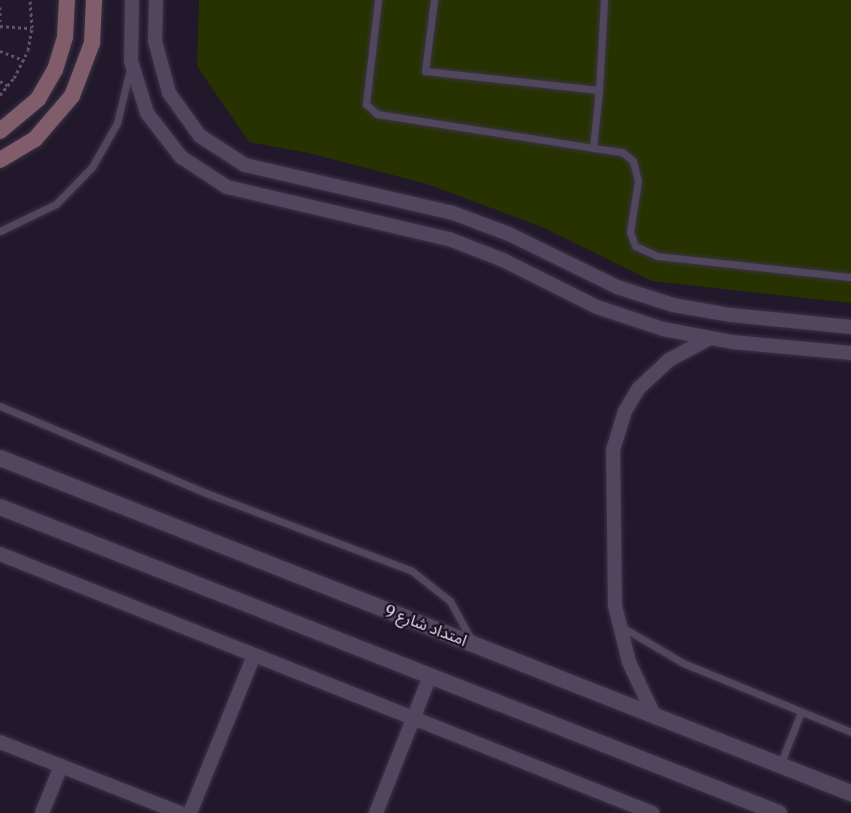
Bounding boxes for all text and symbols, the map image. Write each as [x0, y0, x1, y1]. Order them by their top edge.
street label: امتداد شارع 9 [382, 601, 470, 649]

